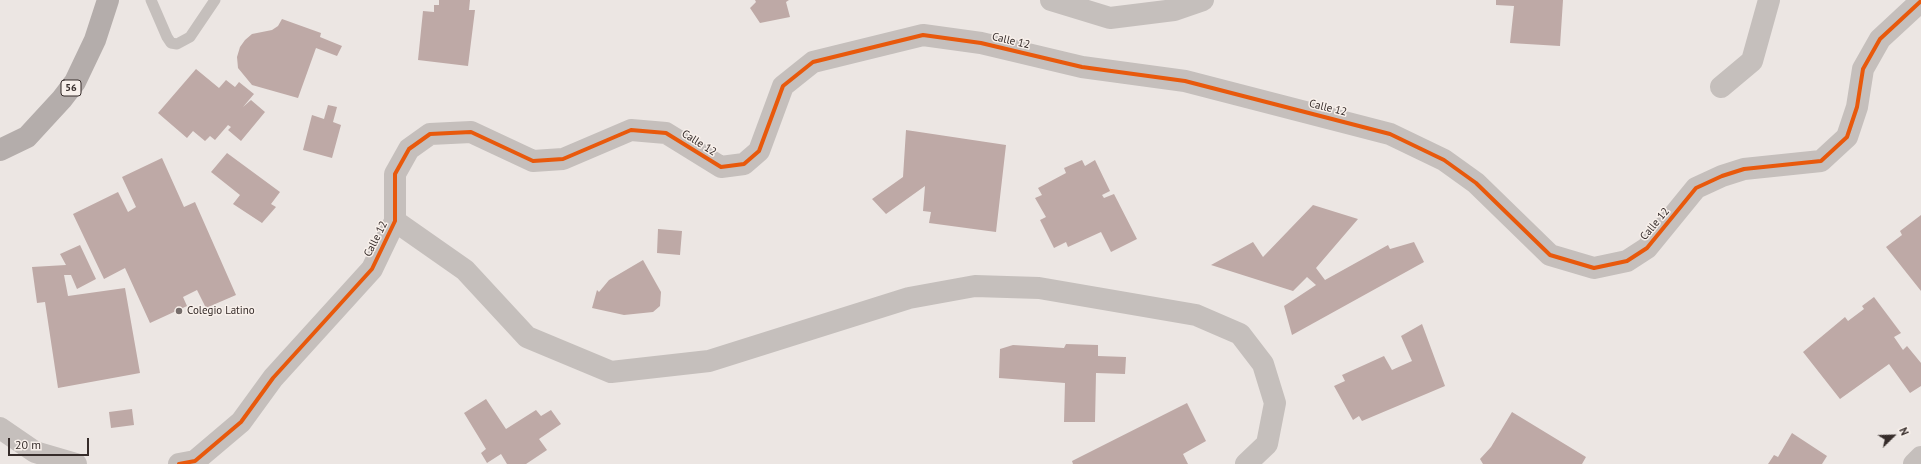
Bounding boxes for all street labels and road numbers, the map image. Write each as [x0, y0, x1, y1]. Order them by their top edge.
street label: Calle 12 [991, 30, 1031, 52]
road number: 56 [61, 80, 81, 96]
street label: Calle 12 [1308, 97, 1348, 119]
street label: Calle 12 [679, 127, 719, 159]
street label: Calle 12 [1638, 205, 1672, 243]
street label: Calle 12 [361, 219, 391, 259]

